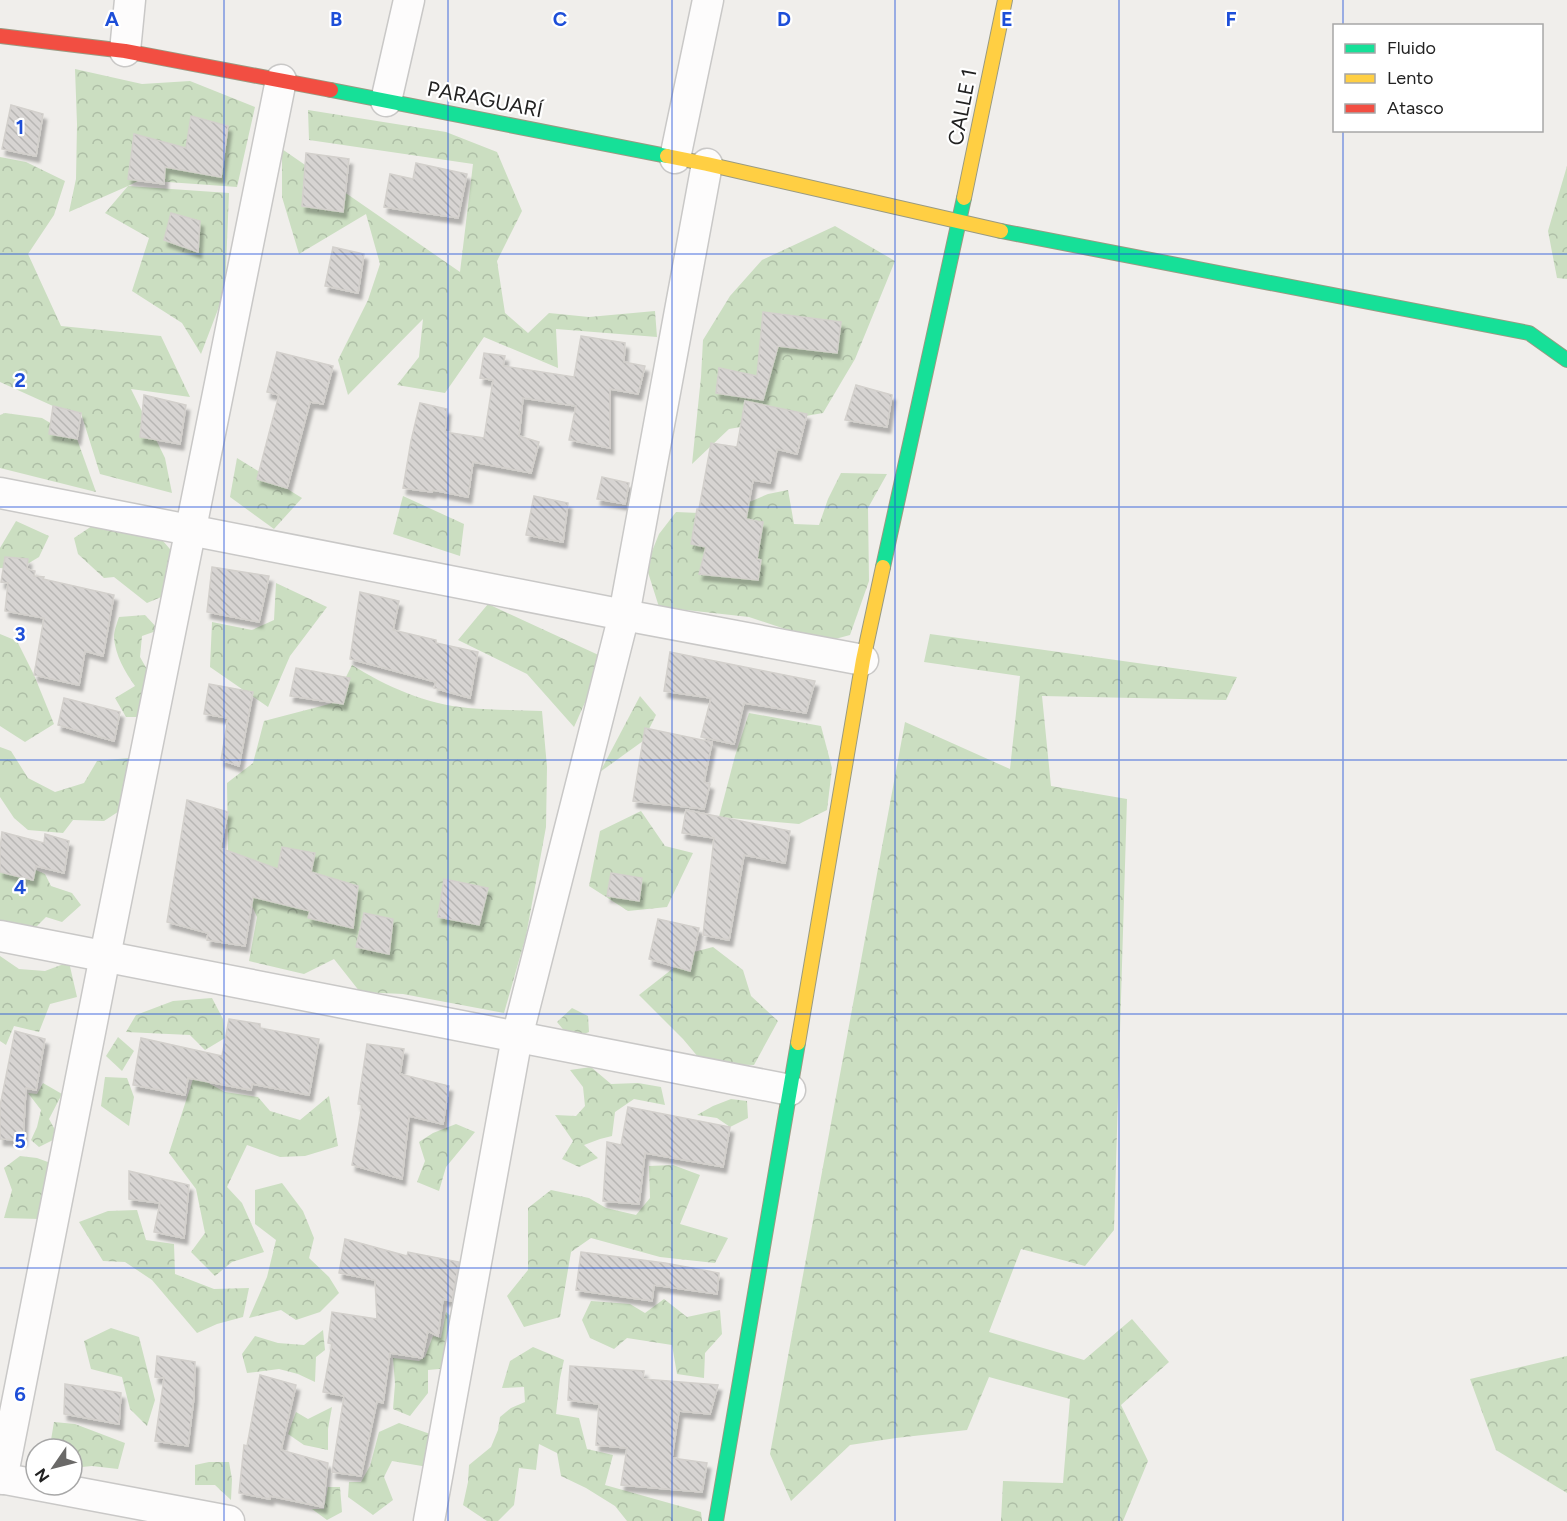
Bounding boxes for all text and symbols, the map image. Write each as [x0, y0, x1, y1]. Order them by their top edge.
text: A [105, 7, 120, 31]
text: B [330, 7, 342, 31]
text: C [553, 7, 567, 31]
text: D [777, 7, 791, 31]
text: E [1001, 7, 1013, 31]
text: F [1225, 7, 1237, 31]
legend [1333, 24, 1543, 132]
text: Fluido [1387, 37, 1436, 59]
street label: CALLE 1 [942, 67, 982, 147]
text: Lento [1387, 67, 1433, 89]
street label: PARAGUARÍ [425, 76, 546, 123]
text: Atasco [1387, 97, 1444, 119]
text: 1 [16, 115, 24, 139]
text: 2 [14, 368, 26, 392]
text: 3 [14, 622, 26, 646]
text: 4 [14, 875, 27, 899]
text: 5 [14, 1129, 26, 1153]
text: 6 [14, 1382, 26, 1406]
north arrow [24, 1437, 84, 1497]
text: N [31, 1465, 53, 1486]

